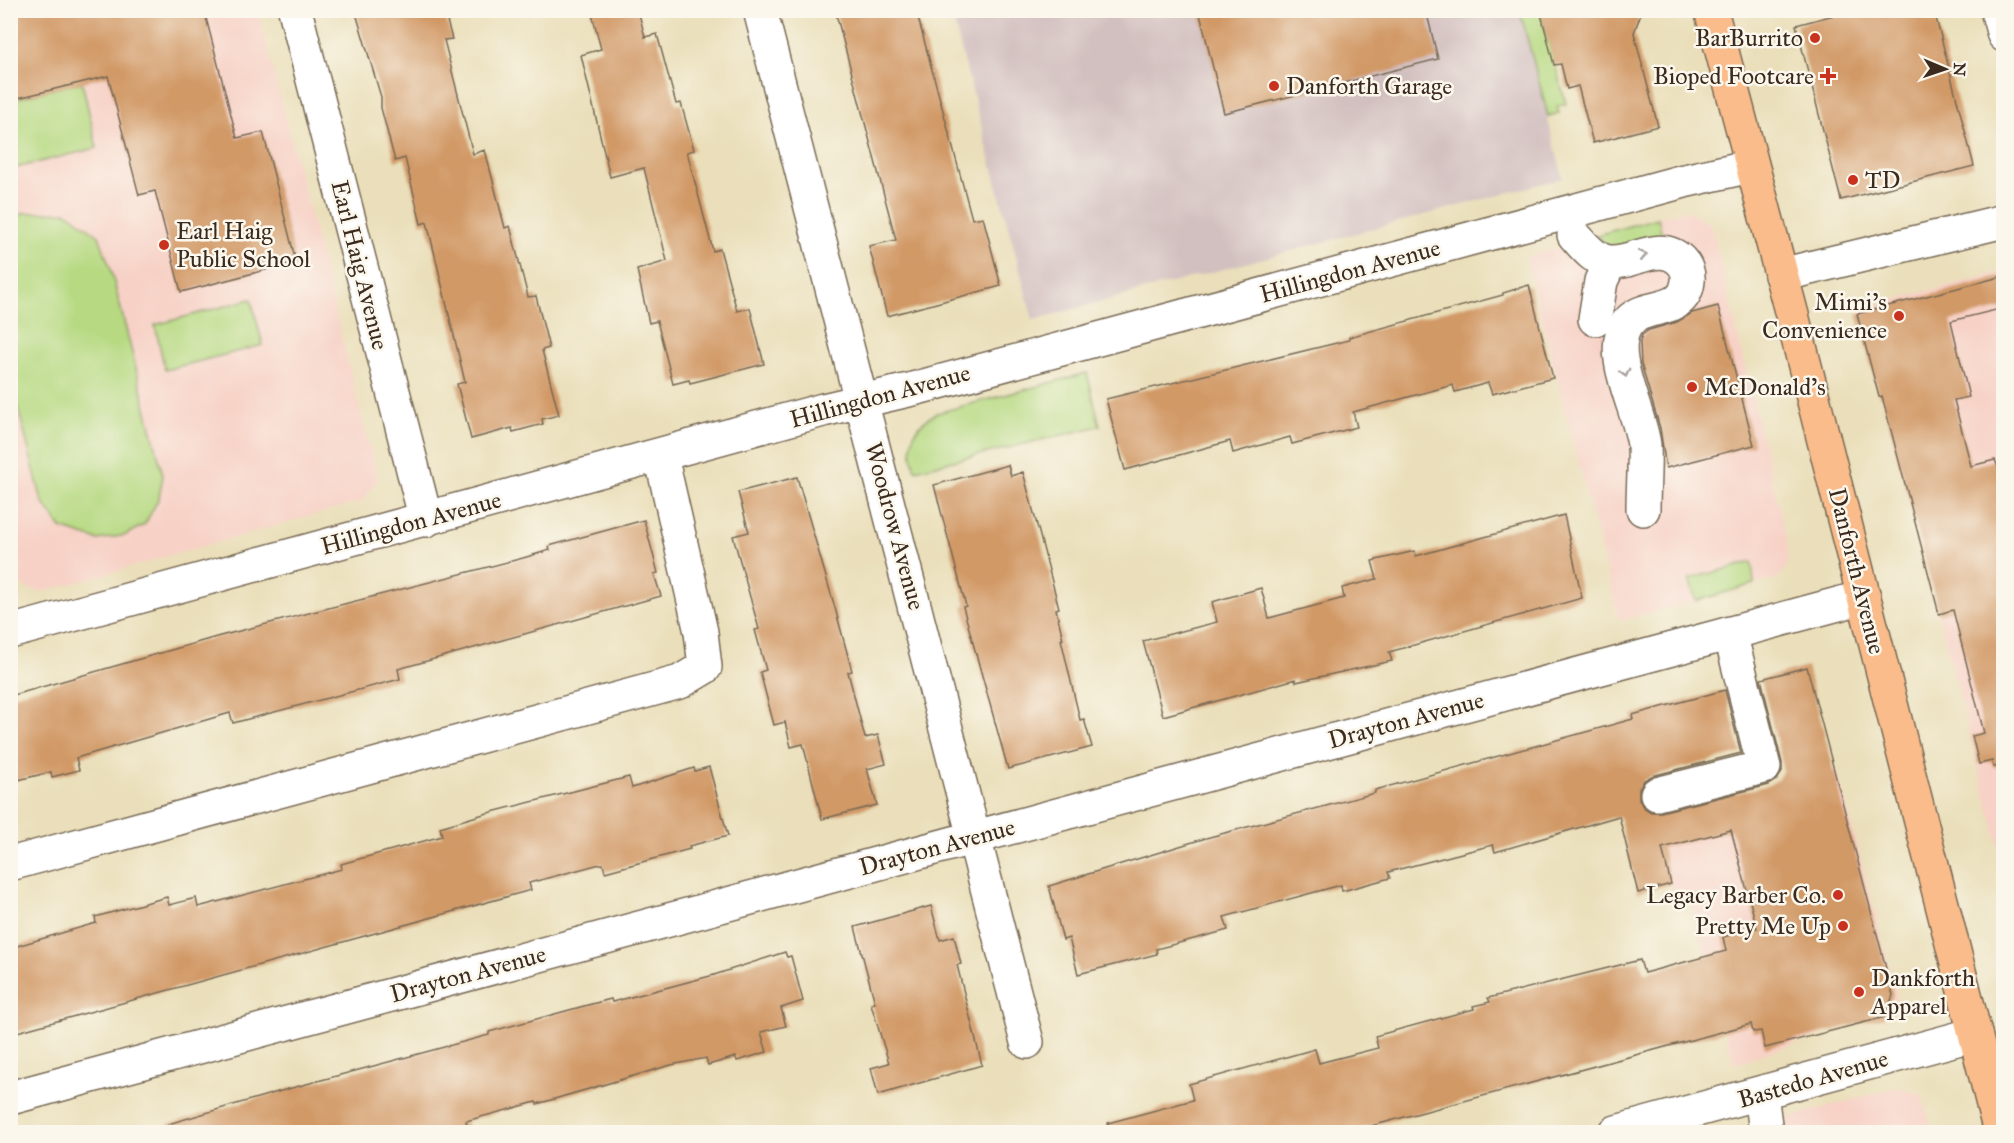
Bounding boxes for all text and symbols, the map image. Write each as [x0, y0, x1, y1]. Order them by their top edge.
place label: BarBurrito [1695, 23, 1803, 53]
marker: BarBurrito [1808, 31, 1822, 45]
north arrow [1915, 39, 1975, 99]
place label: Bioped Footcare [1653, 61, 1814, 91]
text: N [1950, 62, 1969, 77]
marker: Bioped Footcare [1819, 67, 1837, 85]
place label: Danforth Garage [1286, 71, 1452, 101]
marker: Danforth Garage [1267, 79, 1281, 93]
place label: TD [1865, 165, 1900, 195]
marker: TD [1846, 173, 1860, 187]
street label: Earl Haig Avenue [324, 177, 396, 353]
place label: Earl Haig Public School [176, 216, 311, 274]
street label: Hillingdon Avenue [1256, 232, 1444, 310]
marker: Earl Haig Public School [157, 238, 171, 252]
one-way arrow [1638, 249, 1648, 262]
place label: Mimi's Convenience [1762, 287, 1887, 345]
marker: Mimi's Convenience [1892, 309, 1906, 323]
street label: Hillingdon Avenue [786, 357, 974, 435]
one-way arrow [1618, 367, 1630, 378]
place label: McDonald's [1704, 372, 1826, 402]
marker: McDonald's [1685, 380, 1699, 394]
street label: Woodrow Avenue [858, 439, 932, 613]
street label: Hillingdon Avenue [317, 484, 505, 562]
street label: Danforth Avenue [1822, 485, 1892, 657]
street label: Drayton Avenue [1325, 685, 1487, 755]
street label: Drayton Avenue [856, 812, 1018, 882]
place label: Legacy Barber Co. [1646, 880, 1826, 910]
marker: Legacy Barber Co. [1831, 888, 1845, 902]
place label: Pretty Me Up [1695, 911, 1831, 941]
marker: Pretty Me Up [1836, 919, 1850, 933]
street label: Drayton Avenue [387, 939, 549, 1009]
place label: Dankforth Apparel [1870, 963, 1975, 1021]
marker: Dankforth Apparel [1852, 985, 1866, 999]
street label: Bastedo Avenue [1734, 1043, 1892, 1115]

